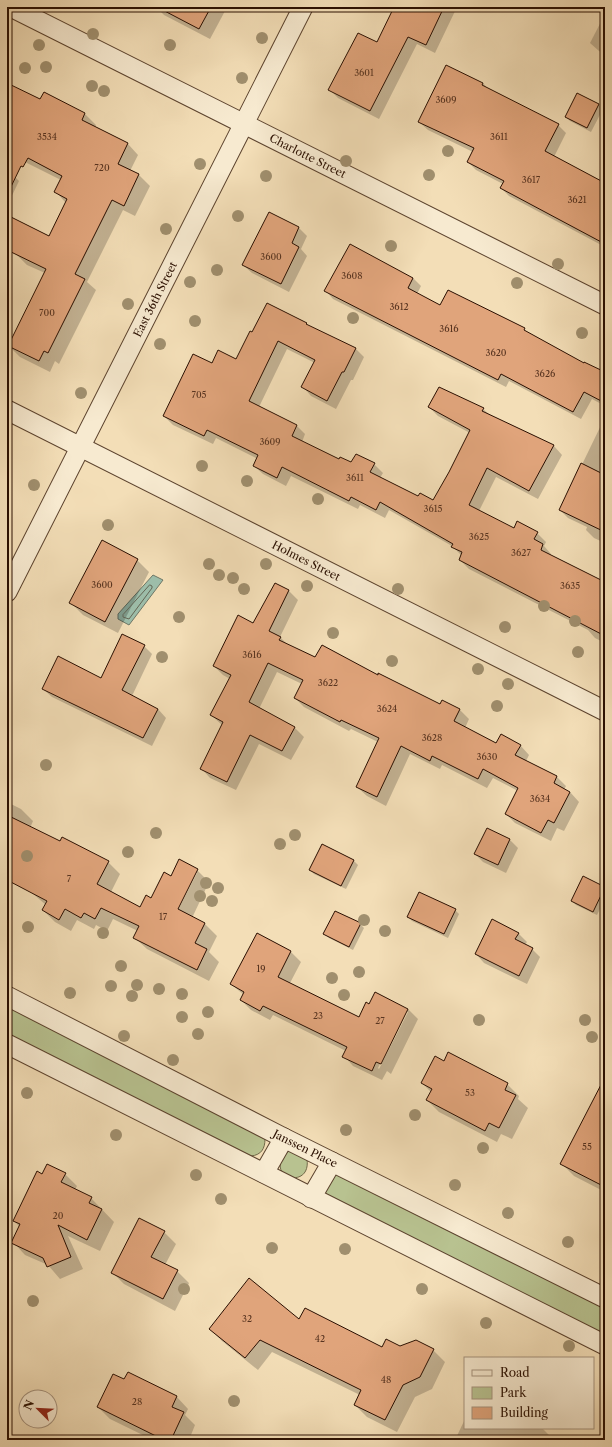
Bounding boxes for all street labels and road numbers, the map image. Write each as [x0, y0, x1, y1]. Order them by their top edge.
street label: Charlotte Street [267, 131, 349, 181]
street label: East 36th Street [130, 259, 180, 339]
street label: Holmes Street [270, 538, 343, 584]
street label: Janssen Place [269, 1126, 340, 1171]

